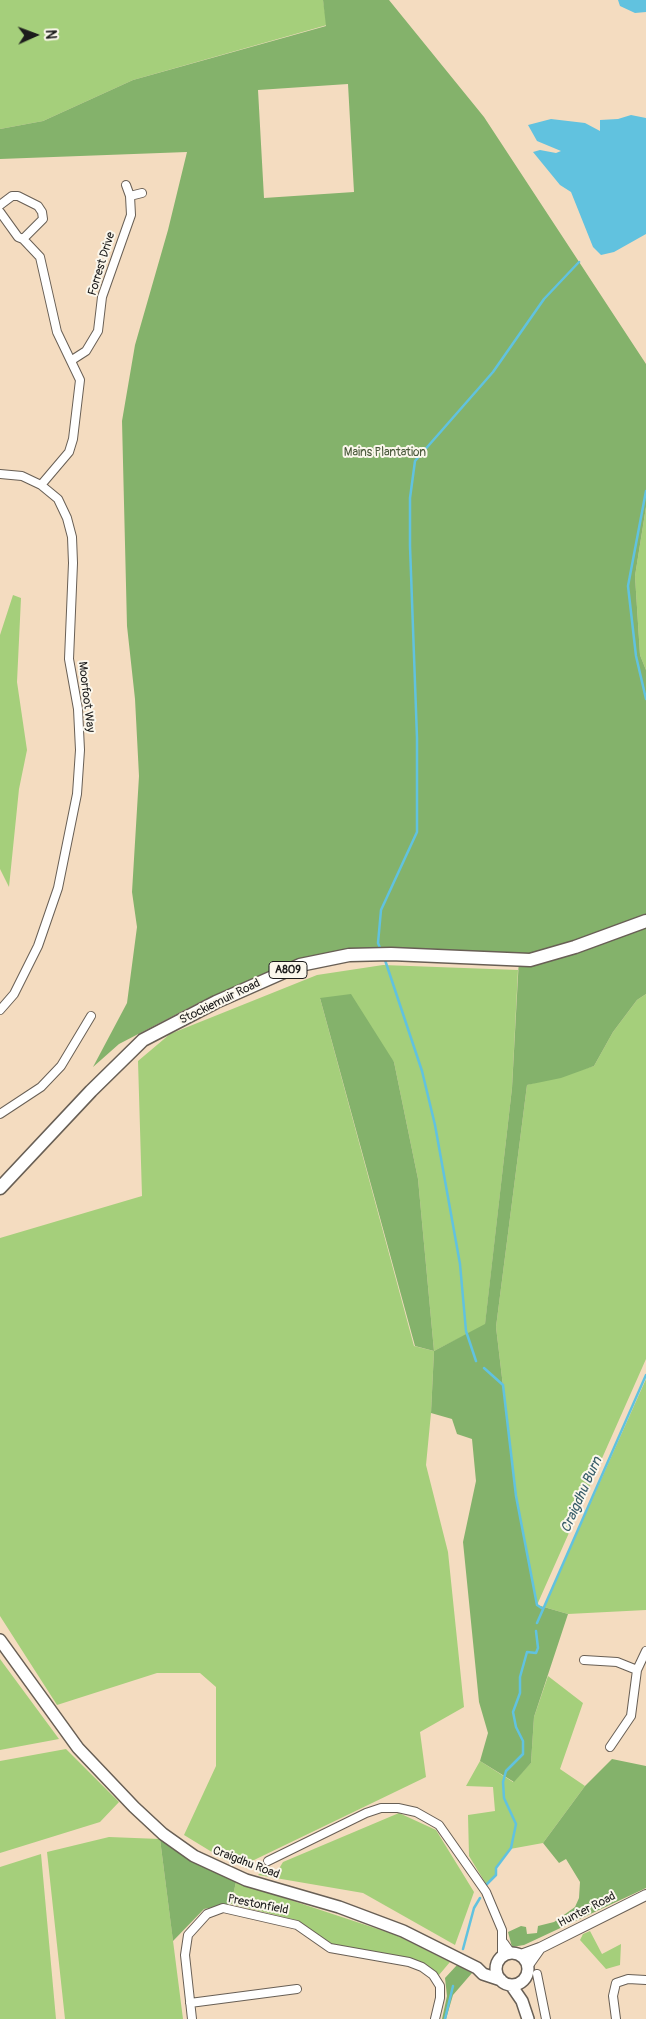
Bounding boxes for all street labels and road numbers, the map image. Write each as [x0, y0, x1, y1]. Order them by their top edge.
street label: Forrest Drive [86, 230, 118, 298]
street label: Moorfoot Way [75, 661, 97, 733]
road number: A809 [269, 962, 307, 978]
street label: Stockiemuir Road [177, 976, 263, 1028]
street label: Craigdhu Road [211, 1844, 281, 1882]
street label: Hunter Road [556, 1889, 618, 1931]
street label: Prestonfield [227, 1892, 289, 1918]

